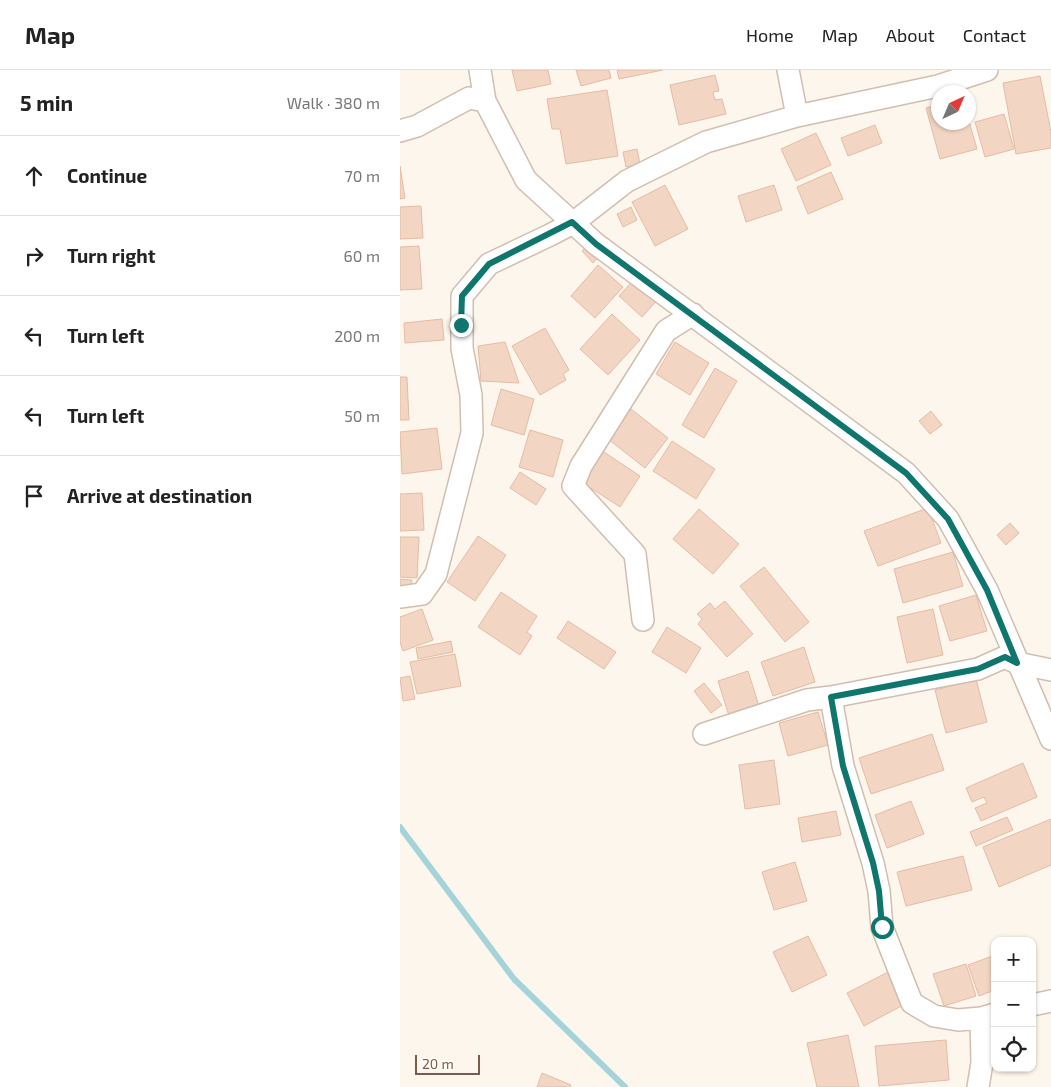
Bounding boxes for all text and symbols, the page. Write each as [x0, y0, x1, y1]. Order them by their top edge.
text: Map [25, 20, 75, 49]
text: Home [746, 24, 794, 46]
text: Map [822, 24, 858, 46]
text: About [886, 24, 935, 46]
text: Contact [963, 24, 1026, 46]
north arrow [931, 85, 976, 130]
text: 5 min [20, 90, 73, 115]
text: Walk · 380 m [287, 93, 380, 112]
icon: ahead [20, 162, 48, 190]
text: Continue [67, 164, 147, 187]
text: 70 m [345, 166, 380, 185]
icon: right [20, 242, 48, 270]
text: Turn right [67, 244, 155, 267]
text: 60 m [344, 246, 380, 265]
route end [450, 314, 473, 337]
icon: left [20, 322, 48, 350]
text: Turn left [67, 324, 144, 347]
text: 200 m [334, 326, 380, 345]
icon: left [20, 402, 48, 430]
text: Turn left [67, 404, 144, 427]
text: 50 m [344, 406, 380, 425]
icon: arrive [20, 482, 48, 510]
text: Arrive at destination [67, 484, 252, 507]
route start [871, 916, 894, 939]
map controls [991, 937, 1036, 1072]
button: + [991, 937, 1036, 982]
button: − [991, 982, 1036, 1027]
button: locate [991, 1027, 1036, 1072]
scale bar [415, 1052, 480, 1075]
text: 20 m [422, 1055, 454, 1072]

